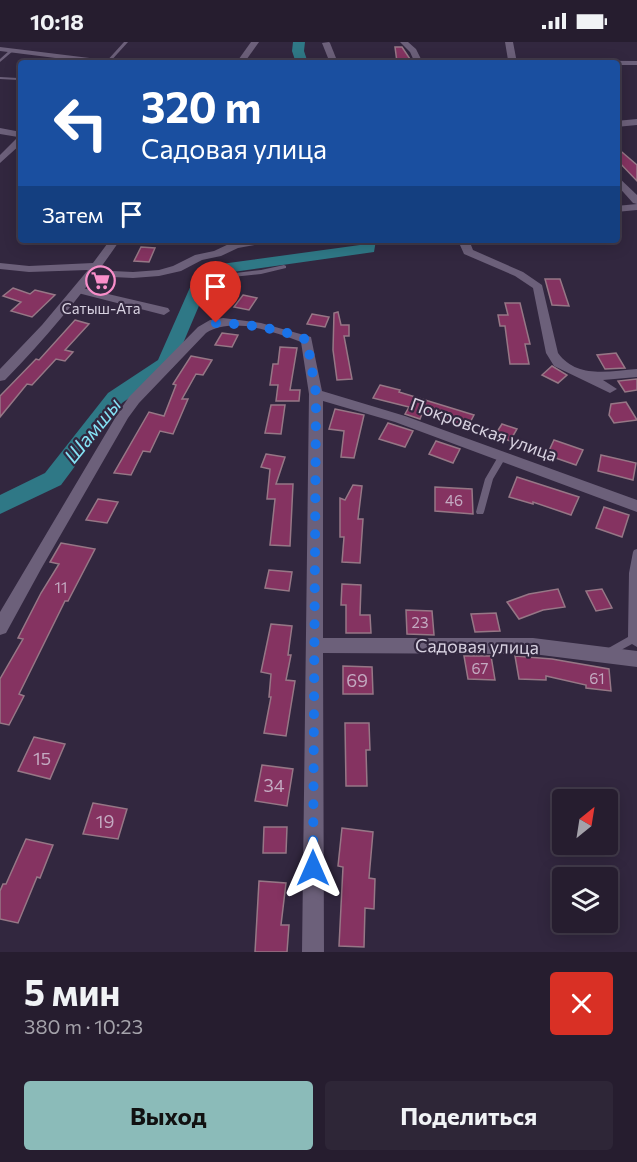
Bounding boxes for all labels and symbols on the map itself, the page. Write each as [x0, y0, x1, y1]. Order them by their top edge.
pin [190, 261, 241, 323]
supermarket icon: Сатыш-Ата [85, 265, 117, 297]
place label: Сатыш-Ата [62, 299, 140, 317]
street label: Покровская улица [408, 392, 560, 466]
water label: Шамшы [59, 393, 125, 467]
house number: 46 [445, 491, 463, 509]
house number: 11 [55, 578, 67, 596]
house number: 23 [412, 613, 428, 631]
street label: Садовая улица [415, 634, 539, 658]
house number: 67 [472, 659, 489, 677]
house number: 69 [346, 669, 368, 691]
house number: 61 [589, 669, 605, 687]
house number: 15 [33, 747, 51, 769]
house number: 34 [263, 774, 285, 796]
north arrow [552, 789, 618, 855]
house number: 19 [96, 810, 114, 832]
position arrow [281, 836, 345, 900]

